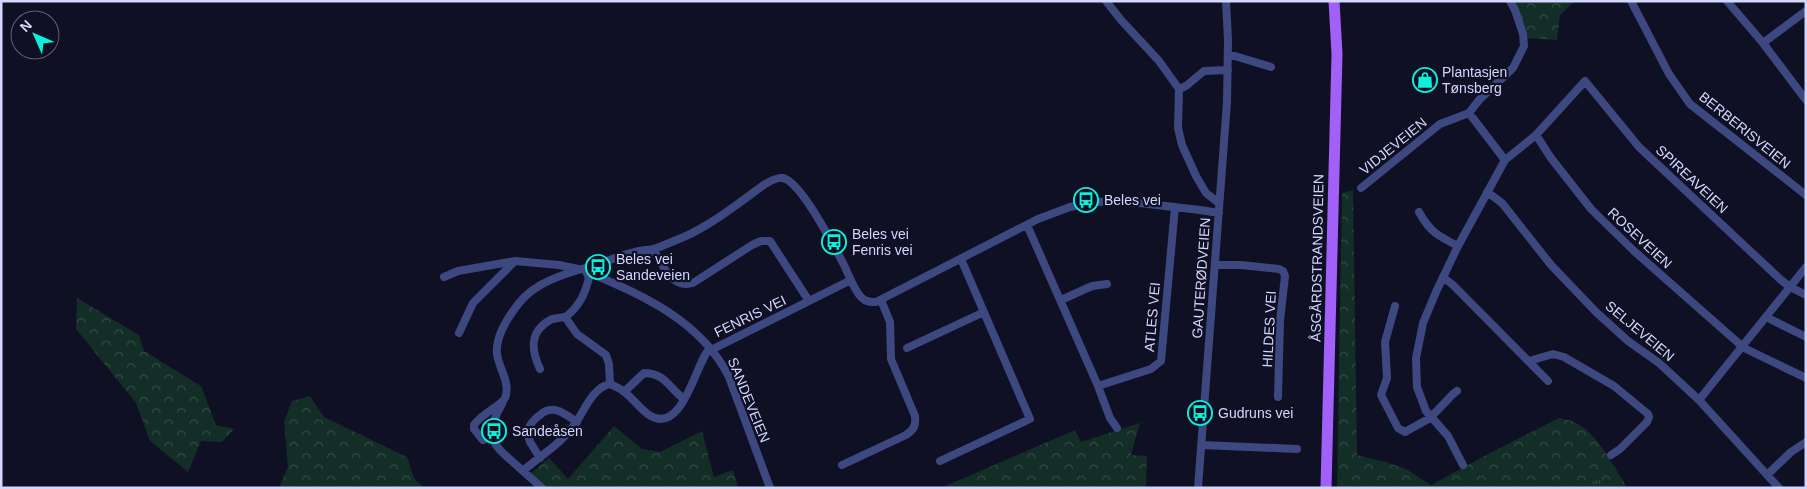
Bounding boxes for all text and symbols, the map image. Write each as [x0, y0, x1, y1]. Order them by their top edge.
north arrow [10, 10, 60, 60]
text: N [17, 17, 35, 35]
place label: Plantasjen Tønsberg [1442, 64, 1507, 96]
shop icon: Plantasjen Tønsberg [1412, 67, 1438, 93]
street label: BERBERISVEIEN [1696, 88, 1794, 172]
street label: VIDJEVEIEN [1356, 114, 1430, 178]
street label: SPIREAVEIEN [1653, 142, 1731, 216]
street label: ÅSGÅRDSTRANDSVEIEN [1308, 174, 1326, 342]
bus stop icon: Beles vei [1073, 187, 1099, 213]
place label: Beles vei [1104, 192, 1161, 208]
street label: ROSEVEIEN [1605, 204, 1675, 272]
street label: GAUTERØDVEIEN [1189, 217, 1213, 339]
place label: Beles vei Fenris vei [852, 226, 913, 258]
bus stop icon: Beles vei Fenris vei [821, 229, 847, 255]
place label: Beles vei Sandeveien [616, 251, 690, 283]
bus stop icon: Beles vei Sandeveien [585, 254, 611, 280]
street label: ATLES VEI [1141, 282, 1163, 352]
street label: HILDES VEI [1259, 290, 1279, 368]
street label: FENRIS VEI [712, 292, 788, 340]
street label: SELJEVEIEN [1602, 298, 1678, 364]
street label: SANDEVEIEN [725, 355, 773, 445]
bus stop icon: Gudruns vei [1187, 400, 1213, 426]
place label: Gudruns vei [1218, 405, 1293, 421]
bus stop icon: Sandeåsen [481, 418, 507, 444]
place label: Sandeåsen [512, 423, 583, 439]

